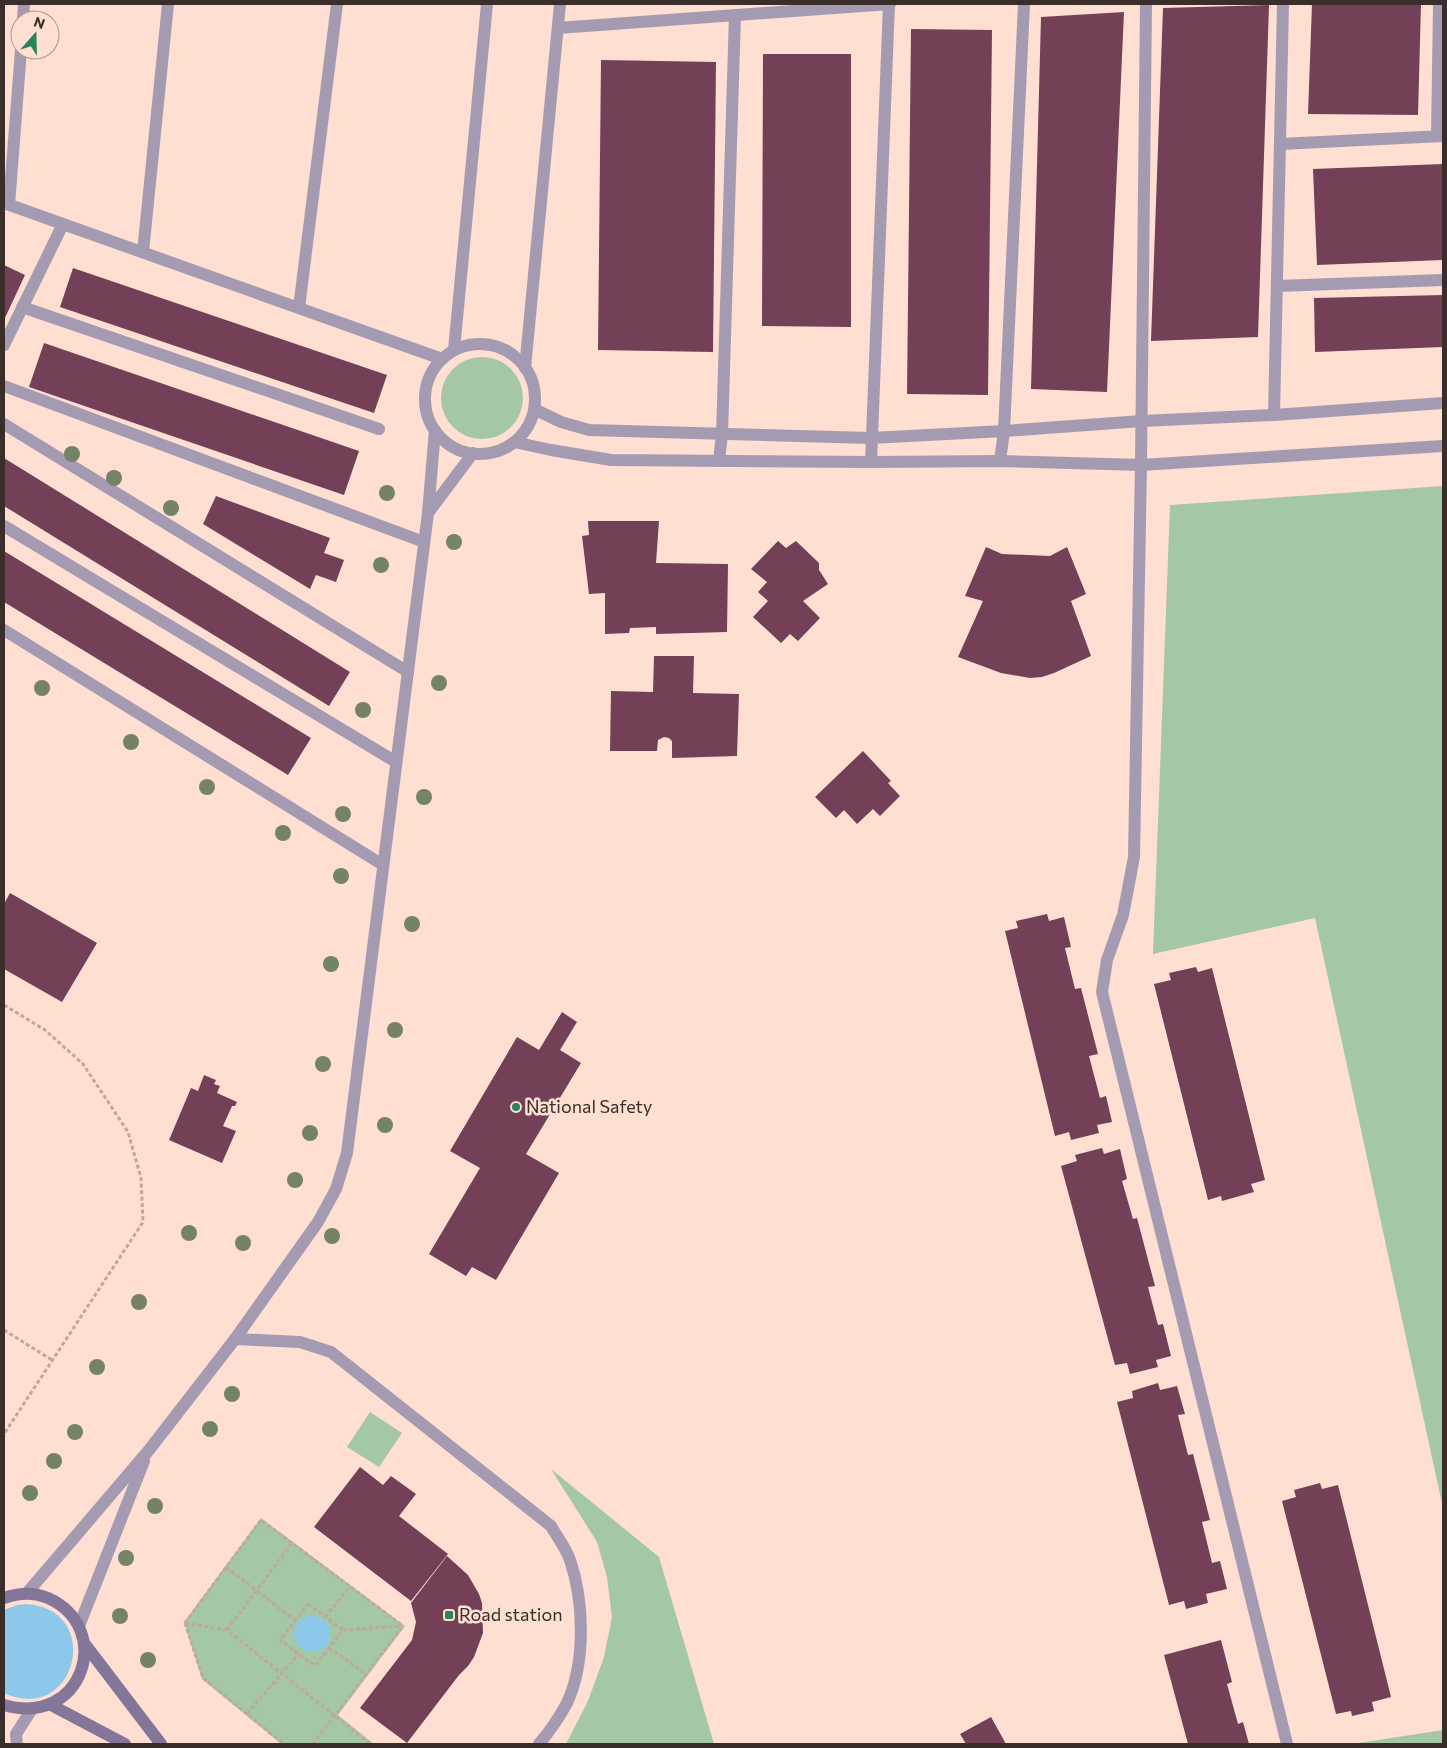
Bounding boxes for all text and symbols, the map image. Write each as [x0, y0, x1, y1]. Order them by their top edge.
north arrow [10, 10, 60, 60]
text: N [32, 13, 47, 32]
place label: National Safety [526, 1095, 652, 1117]
marker: National Safety [510, 1101, 522, 1113]
place label: Road station [459, 1603, 563, 1625]
marker: Road station [443, 1609, 455, 1621]

